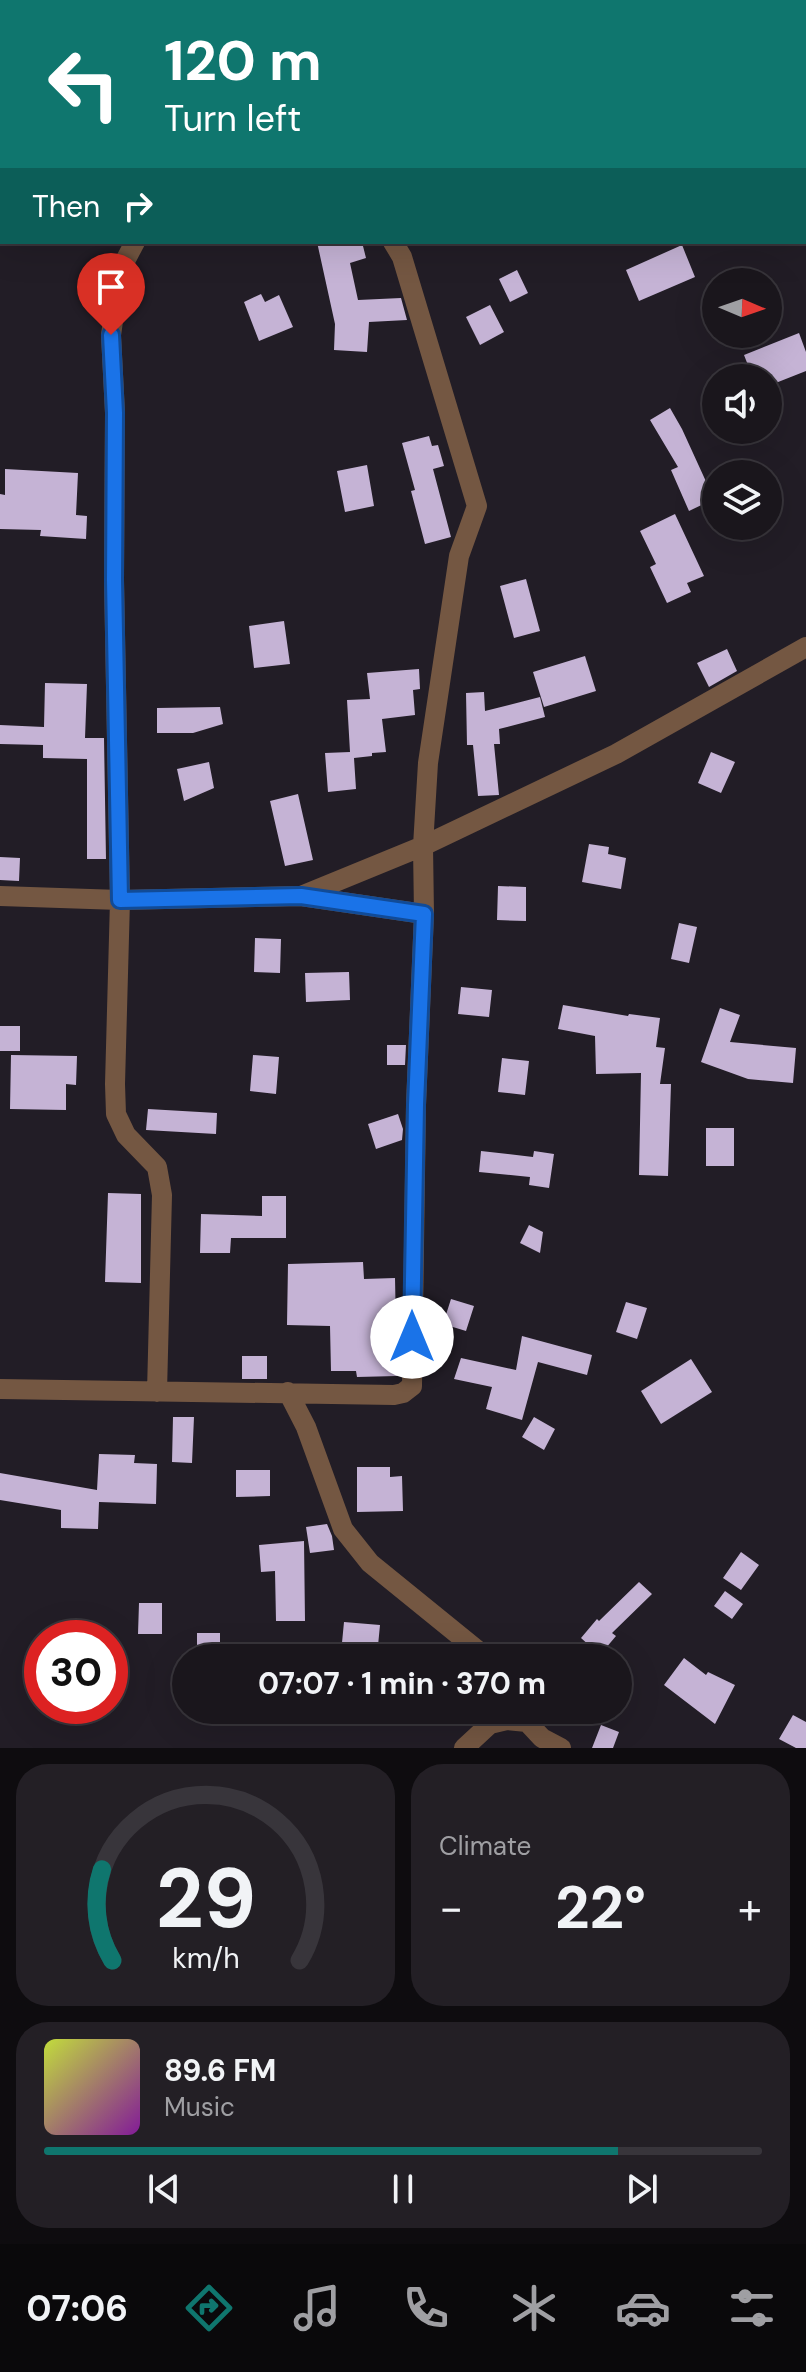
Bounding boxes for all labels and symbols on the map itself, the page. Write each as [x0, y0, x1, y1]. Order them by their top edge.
pin [77, 253, 145, 335]
north arrow [702, 268, 782, 348]
position arrow [370, 1295, 454, 1379]
speed limit sign: 30 [24, 1620, 128, 1724]

